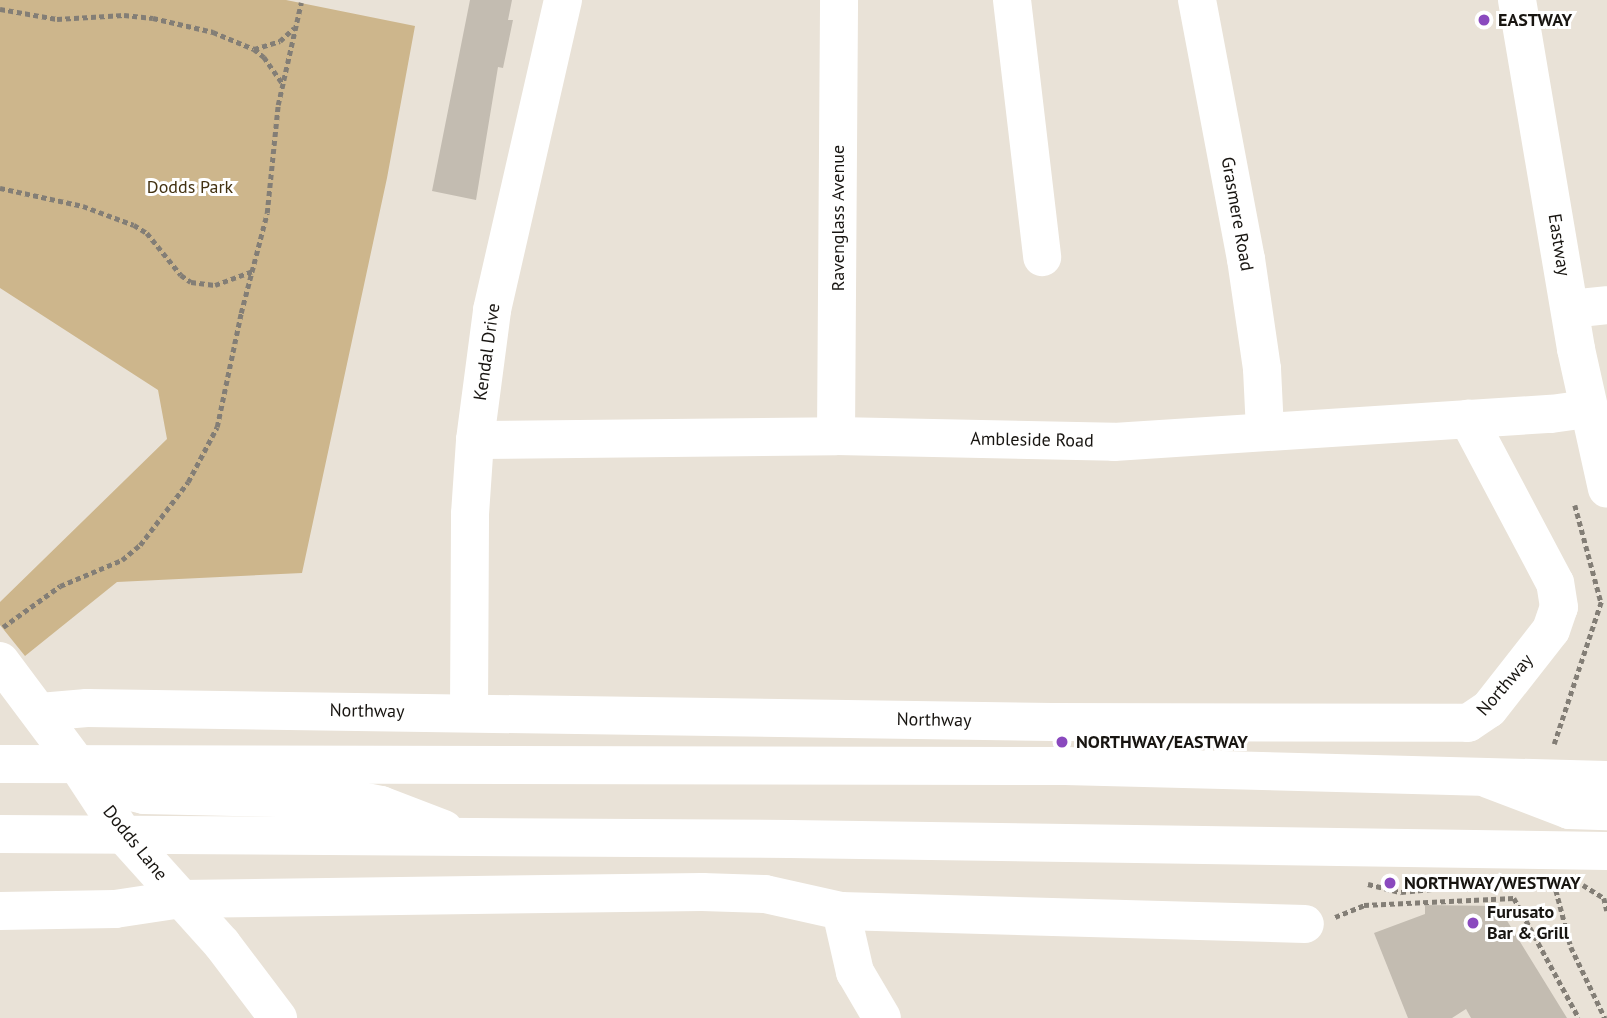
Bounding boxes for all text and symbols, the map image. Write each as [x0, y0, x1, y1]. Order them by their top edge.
place label: EASTWAY [1498, 9, 1572, 31]
marker: EASTWAY [1476, 12, 1492, 28]
street label: Ravenglass Avenue [827, 145, 849, 291]
street label: Grasmere Road [1216, 155, 1258, 273]
park label: Dodds Park [147, 176, 233, 198]
street label: Eastway [1543, 212, 1575, 278]
street label: Kendal Drive [469, 302, 505, 402]
street label: Ambleside Road [970, 428, 1094, 452]
street label: Northway [1472, 650, 1538, 720]
street label: Northway [329, 700, 405, 722]
street label: Northway [896, 709, 972, 731]
place label: NORTHWAY/EASTWAY [1076, 731, 1248, 753]
marker: NORTHWAY/EASTWAY [1054, 734, 1070, 750]
street label: Dodds Lane [98, 801, 172, 885]
place label: NORTHWAY/WESTWAY [1404, 872, 1581, 894]
marker: NORTHWAY/WESTWAY [1382, 875, 1398, 891]
place label: Furusato Bar & Grill [1487, 902, 1569, 944]
marker: Furusato Bar & Grill [1465, 915, 1481, 931]

